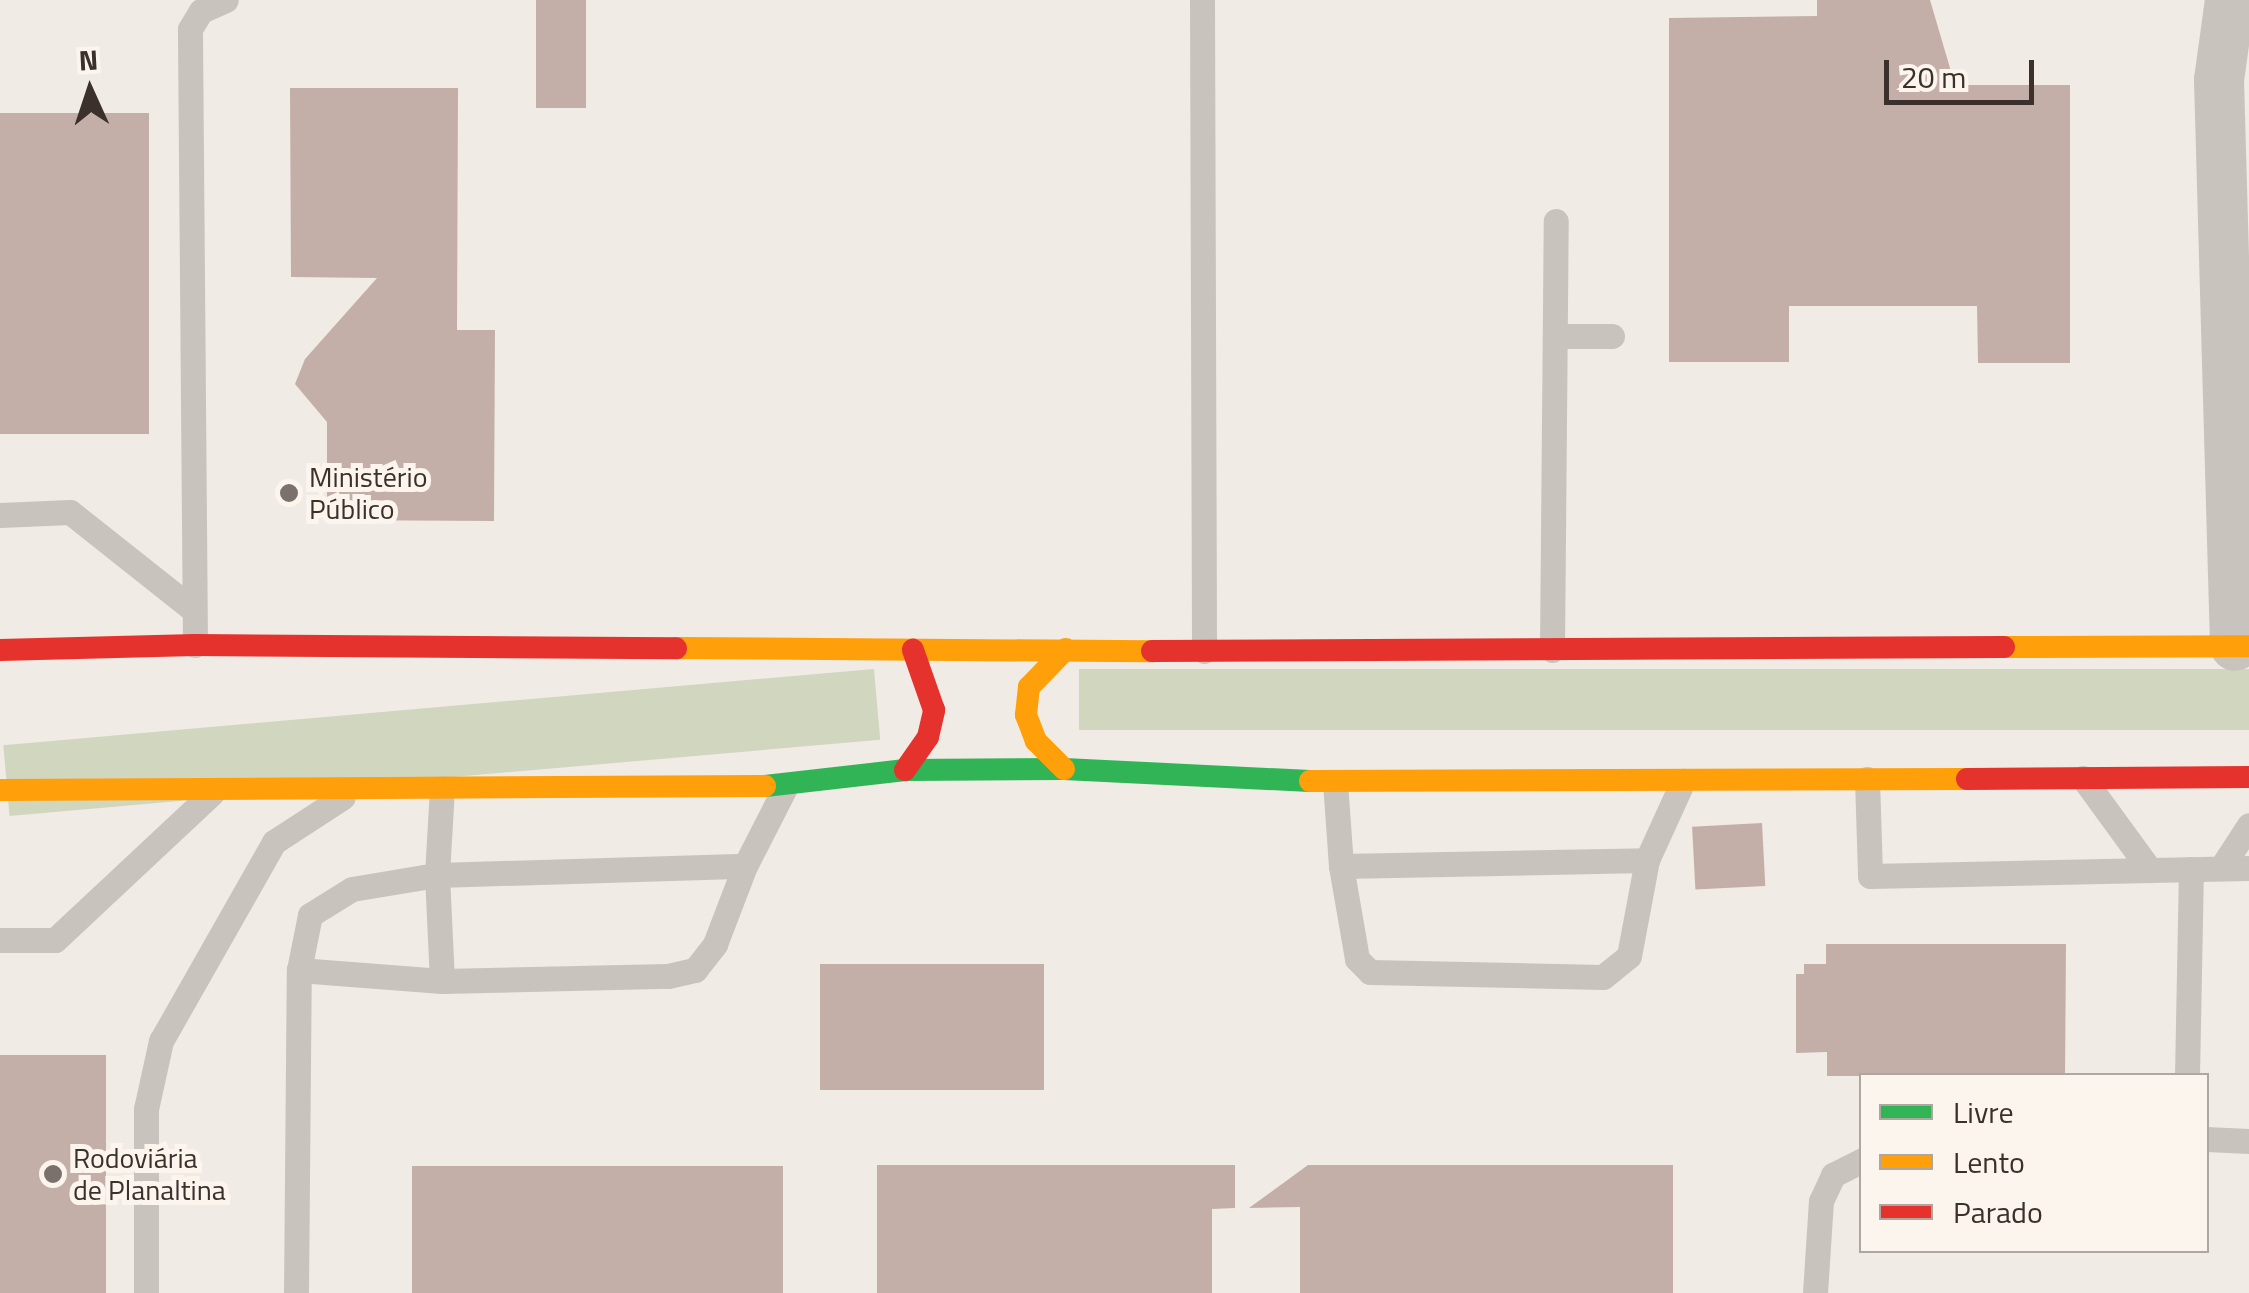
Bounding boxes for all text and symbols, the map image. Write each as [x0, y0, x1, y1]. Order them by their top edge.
text: N [78, 38, 99, 82]
north arrow [40, 40, 140, 140]
scale bar [1889, 40, 2039, 102]
text: 20 m [1901, 54, 1966, 100]
place label: Ministério Público [309, 460, 427, 526]
marker: Ministério Público [278, 482, 300, 504]
legend [1859, 1073, 2209, 1253]
text: Livre [1953, 1089, 2014, 1135]
text: Lento [1953, 1139, 2025, 1185]
place label: Rodoviária de Planaltina [73, 1141, 226, 1207]
marker: Rodoviária de Planaltina [42, 1163, 64, 1185]
text: Parado [1953, 1189, 2043, 1235]

